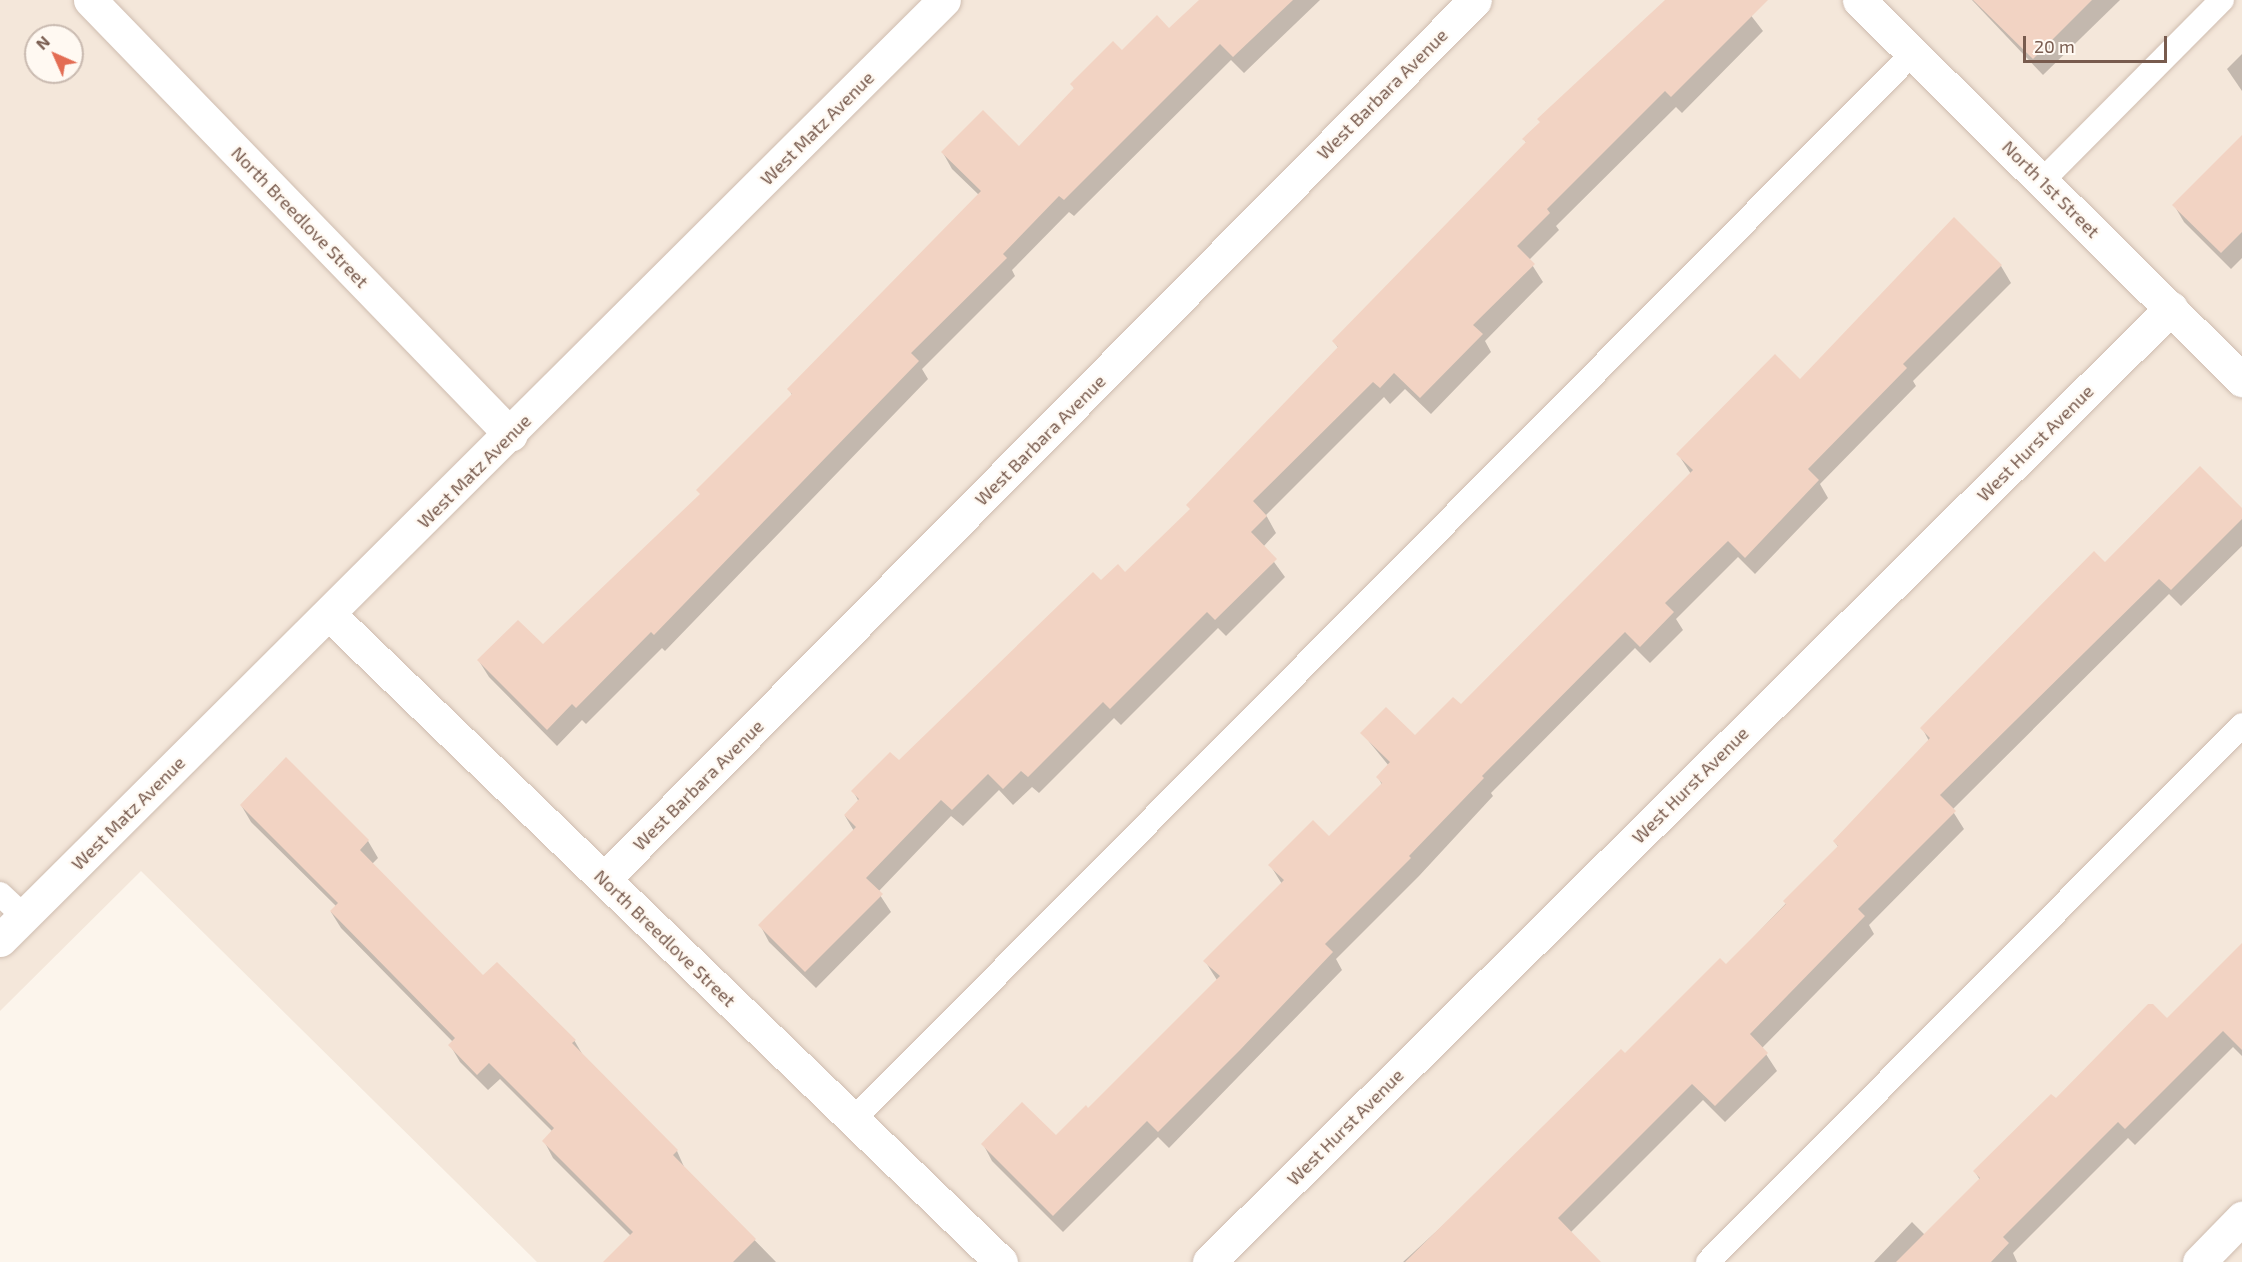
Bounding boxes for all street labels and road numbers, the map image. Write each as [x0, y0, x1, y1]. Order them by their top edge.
street label: West Barbara Avenue [1312, 24, 1452, 164]
street label: West Matz Avenue [755, 66, 879, 190]
street label: North 1st Street [1998, 136, 2104, 242]
street label: North Breedlove Street [227, 142, 373, 292]
street label: West Barbara Avenue [970, 370, 1110, 510]
street label: West Hurst Avenue [1972, 380, 2098, 506]
street label: West Matz Avenue [412, 409, 536, 533]
street label: West Barbara Avenue [628, 715, 768, 855]
street label: West Hurst Avenue [1627, 722, 1753, 848]
street label: West Matz Avenue [66, 751, 190, 875]
street label: North Breedlove Street [590, 865, 740, 1011]
street label: West Hurst Avenue [1282, 1064, 1408, 1190]

